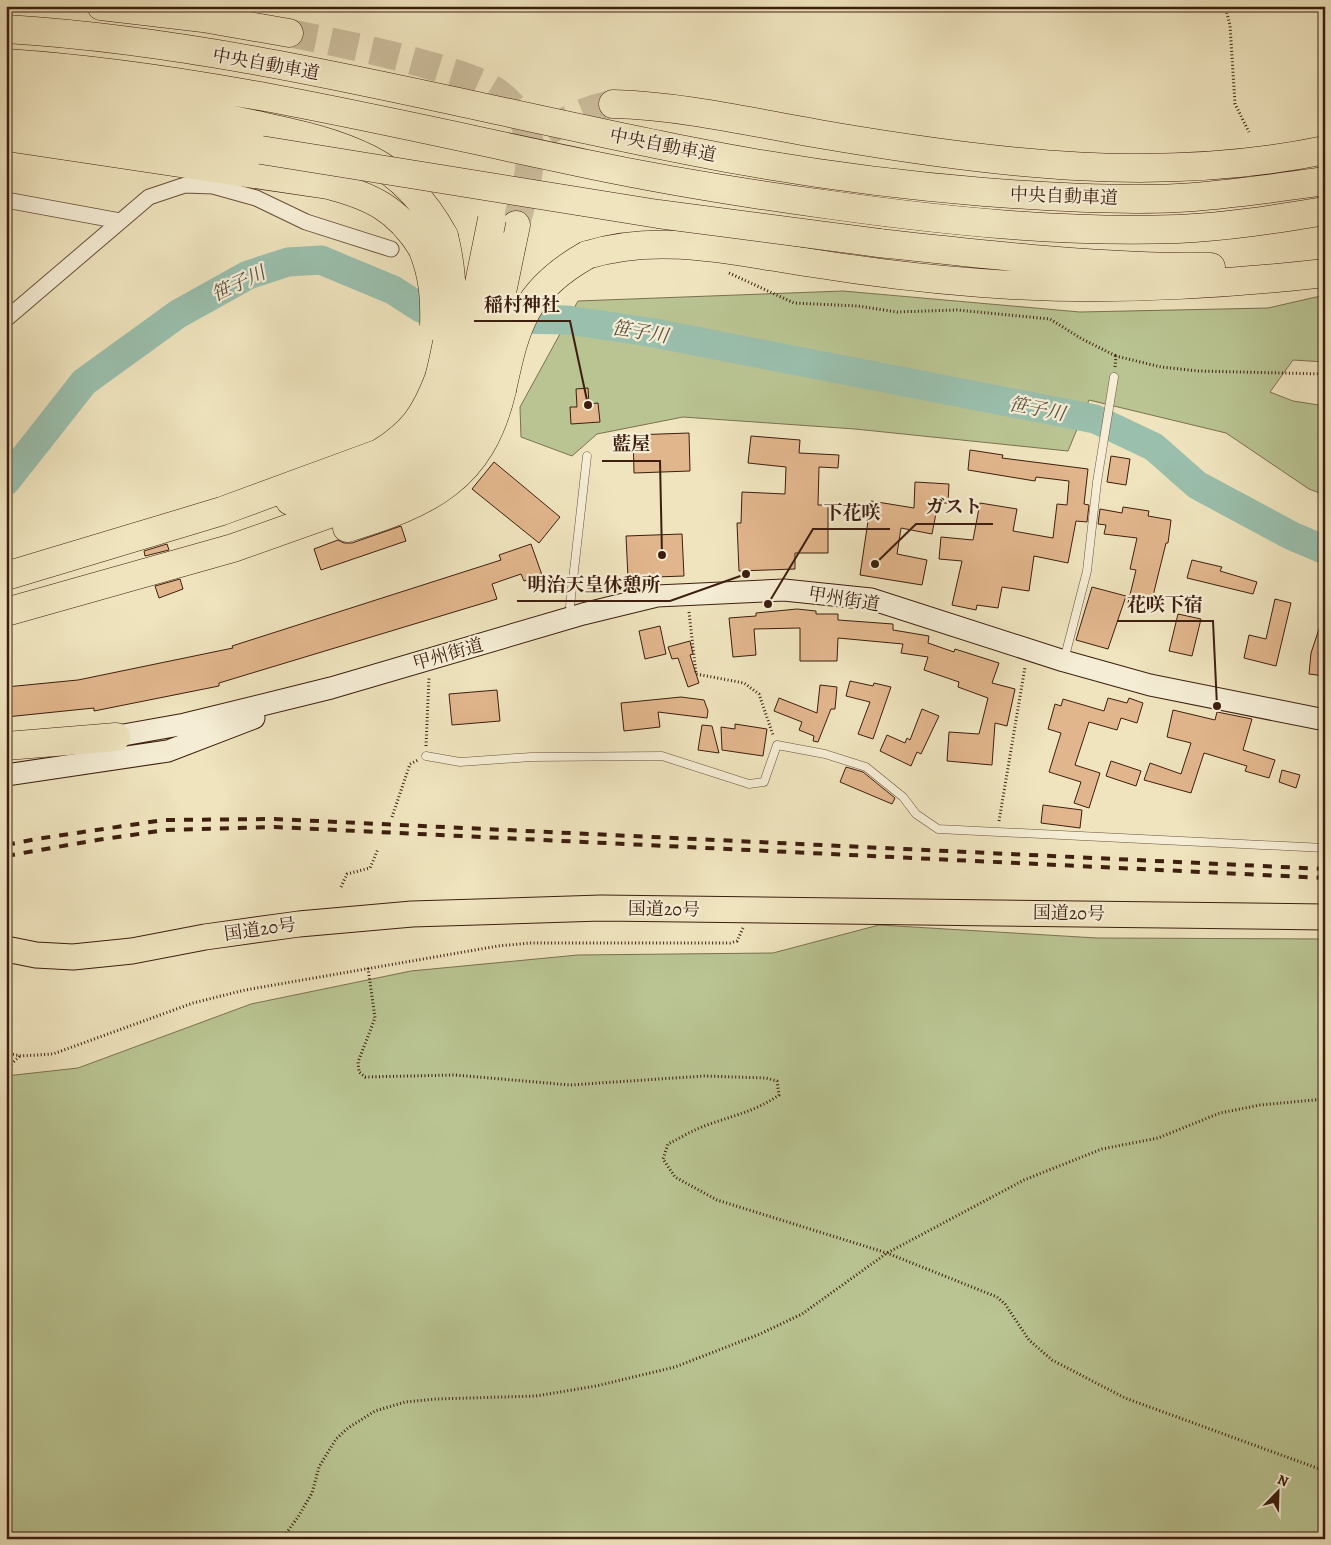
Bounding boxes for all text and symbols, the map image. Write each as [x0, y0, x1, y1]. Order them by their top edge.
street label: 中央自動車道 [211, 43, 321, 85]
street label: 中央自動車道 [608, 123, 718, 167]
street label: 中央自動車道 [1010, 182, 1118, 210]
water label: 笹子川 [207, 259, 272, 308]
callout: 稲村神社 [474, 287, 570, 321]
text: 稲村神社 [484, 292, 560, 318]
water label: 笹子川 [610, 315, 672, 350]
water label: 笹子川 [1006, 391, 1069, 428]
callout: 藍屋 [602, 427, 660, 461]
text: 藍屋 [612, 431, 650, 457]
callout: ガスト [916, 490, 993, 524]
text: ガスト [925, 494, 983, 520]
callout: 下花咲 [813, 495, 890, 529]
text: 下花咲 [823, 500, 881, 526]
callout: 明治天皇休憩所 [517, 567, 670, 601]
text: 明治天皇休憩所 [527, 572, 661, 598]
street label: 甲州街道 [807, 582, 881, 616]
callout: 花咲下宿 [1117, 587, 1213, 621]
text: 花咲下宿 [1127, 592, 1203, 618]
street label: 甲州街道 [410, 633, 486, 675]
street label: 国道20号 [628, 896, 700, 922]
street label: 国道20号 [1033, 900, 1105, 926]
street label: 国道20号 [223, 912, 297, 946]
north arrow [1254, 1468, 1304, 1518]
text: N [1274, 1470, 1291, 1491]

